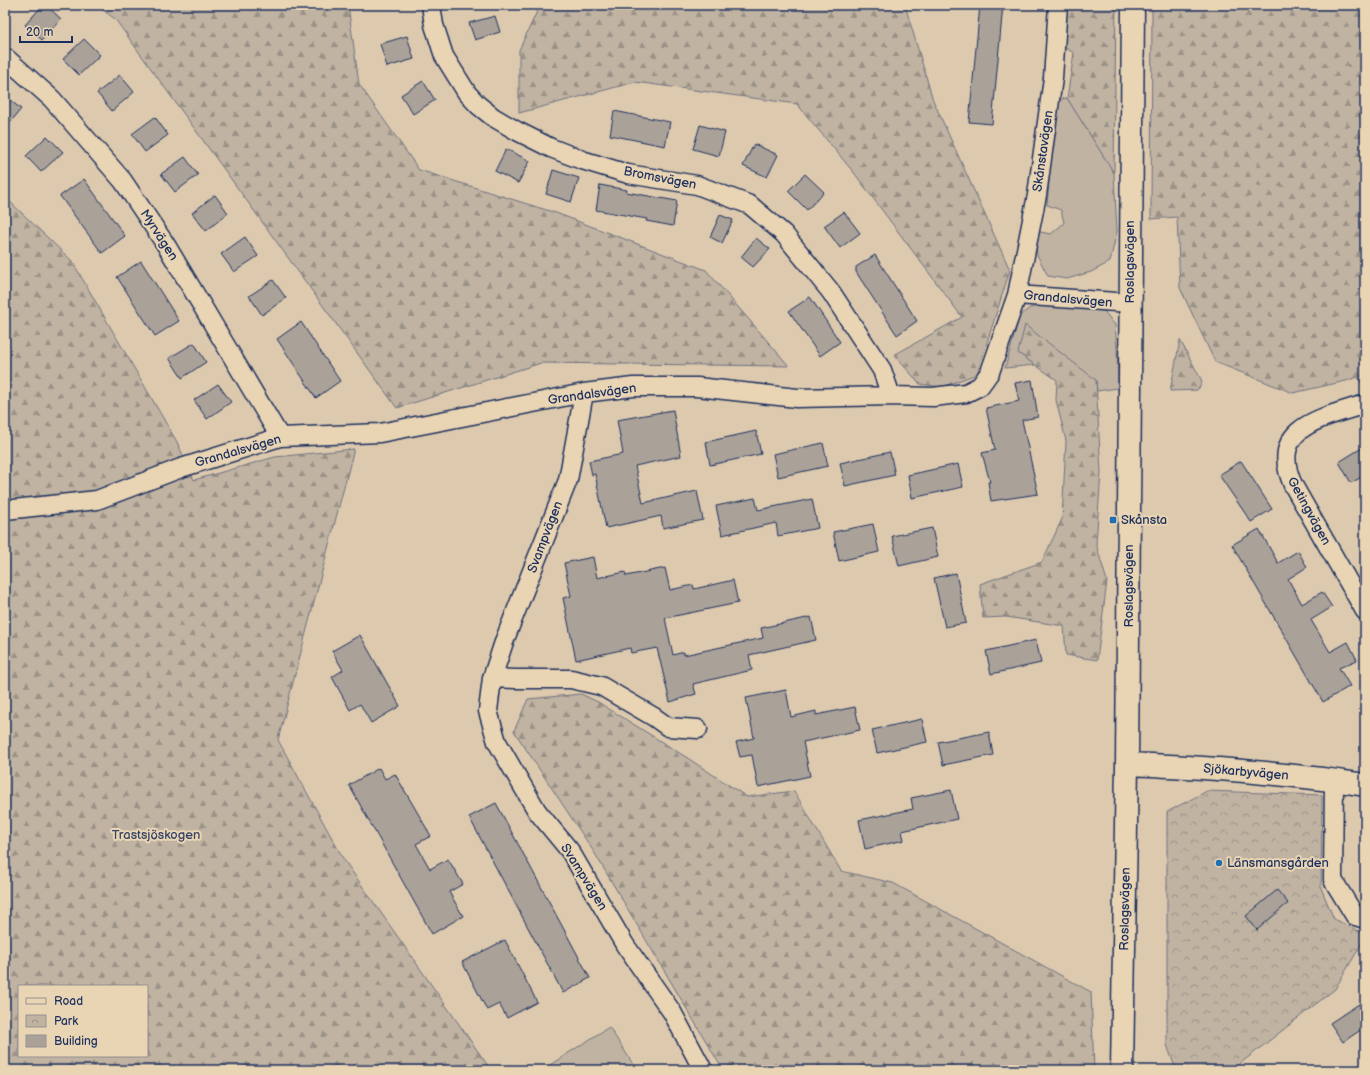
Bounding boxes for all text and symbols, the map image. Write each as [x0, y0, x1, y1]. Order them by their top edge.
scale bar [20, 18, 72, 44]
text: 20 m [26, 25, 53, 40]
street label: Skånstavägen [1029, 109, 1057, 193]
street label: Bromsvägen [622, 163, 698, 193]
street label: Myrvägen [137, 206, 181, 264]
street label: Roslagsvägen [1122, 220, 1138, 304]
street label: Grandalsvägen [1023, 287, 1113, 311]
street label: Grandalsvägen [547, 380, 637, 408]
street label: Grandalsvägen [193, 431, 283, 471]
street label: Getingvägen [1284, 474, 1334, 548]
street label: Svampvägen [524, 499, 566, 575]
place label: Skånsta [1121, 512, 1167, 528]
marker: Skånsta [1108, 515, 1118, 525]
street label: Roslagsvägen [1121, 544, 1137, 628]
street label: Sjökarbyvägen [1203, 760, 1289, 784]
park label: Trastsjöskogen [112, 827, 200, 843]
street label: Svampvägen [557, 841, 611, 913]
place label: Länsmansgården [1227, 855, 1329, 871]
marker: Länsmansgården [1214, 858, 1224, 868]
street label: Roslagsvägen [1116, 867, 1134, 951]
legend [18, 985, 148, 1057]
text: Road [54, 994, 83, 1009]
text: Park [54, 1014, 78, 1029]
text: Building [54, 1034, 98, 1049]

